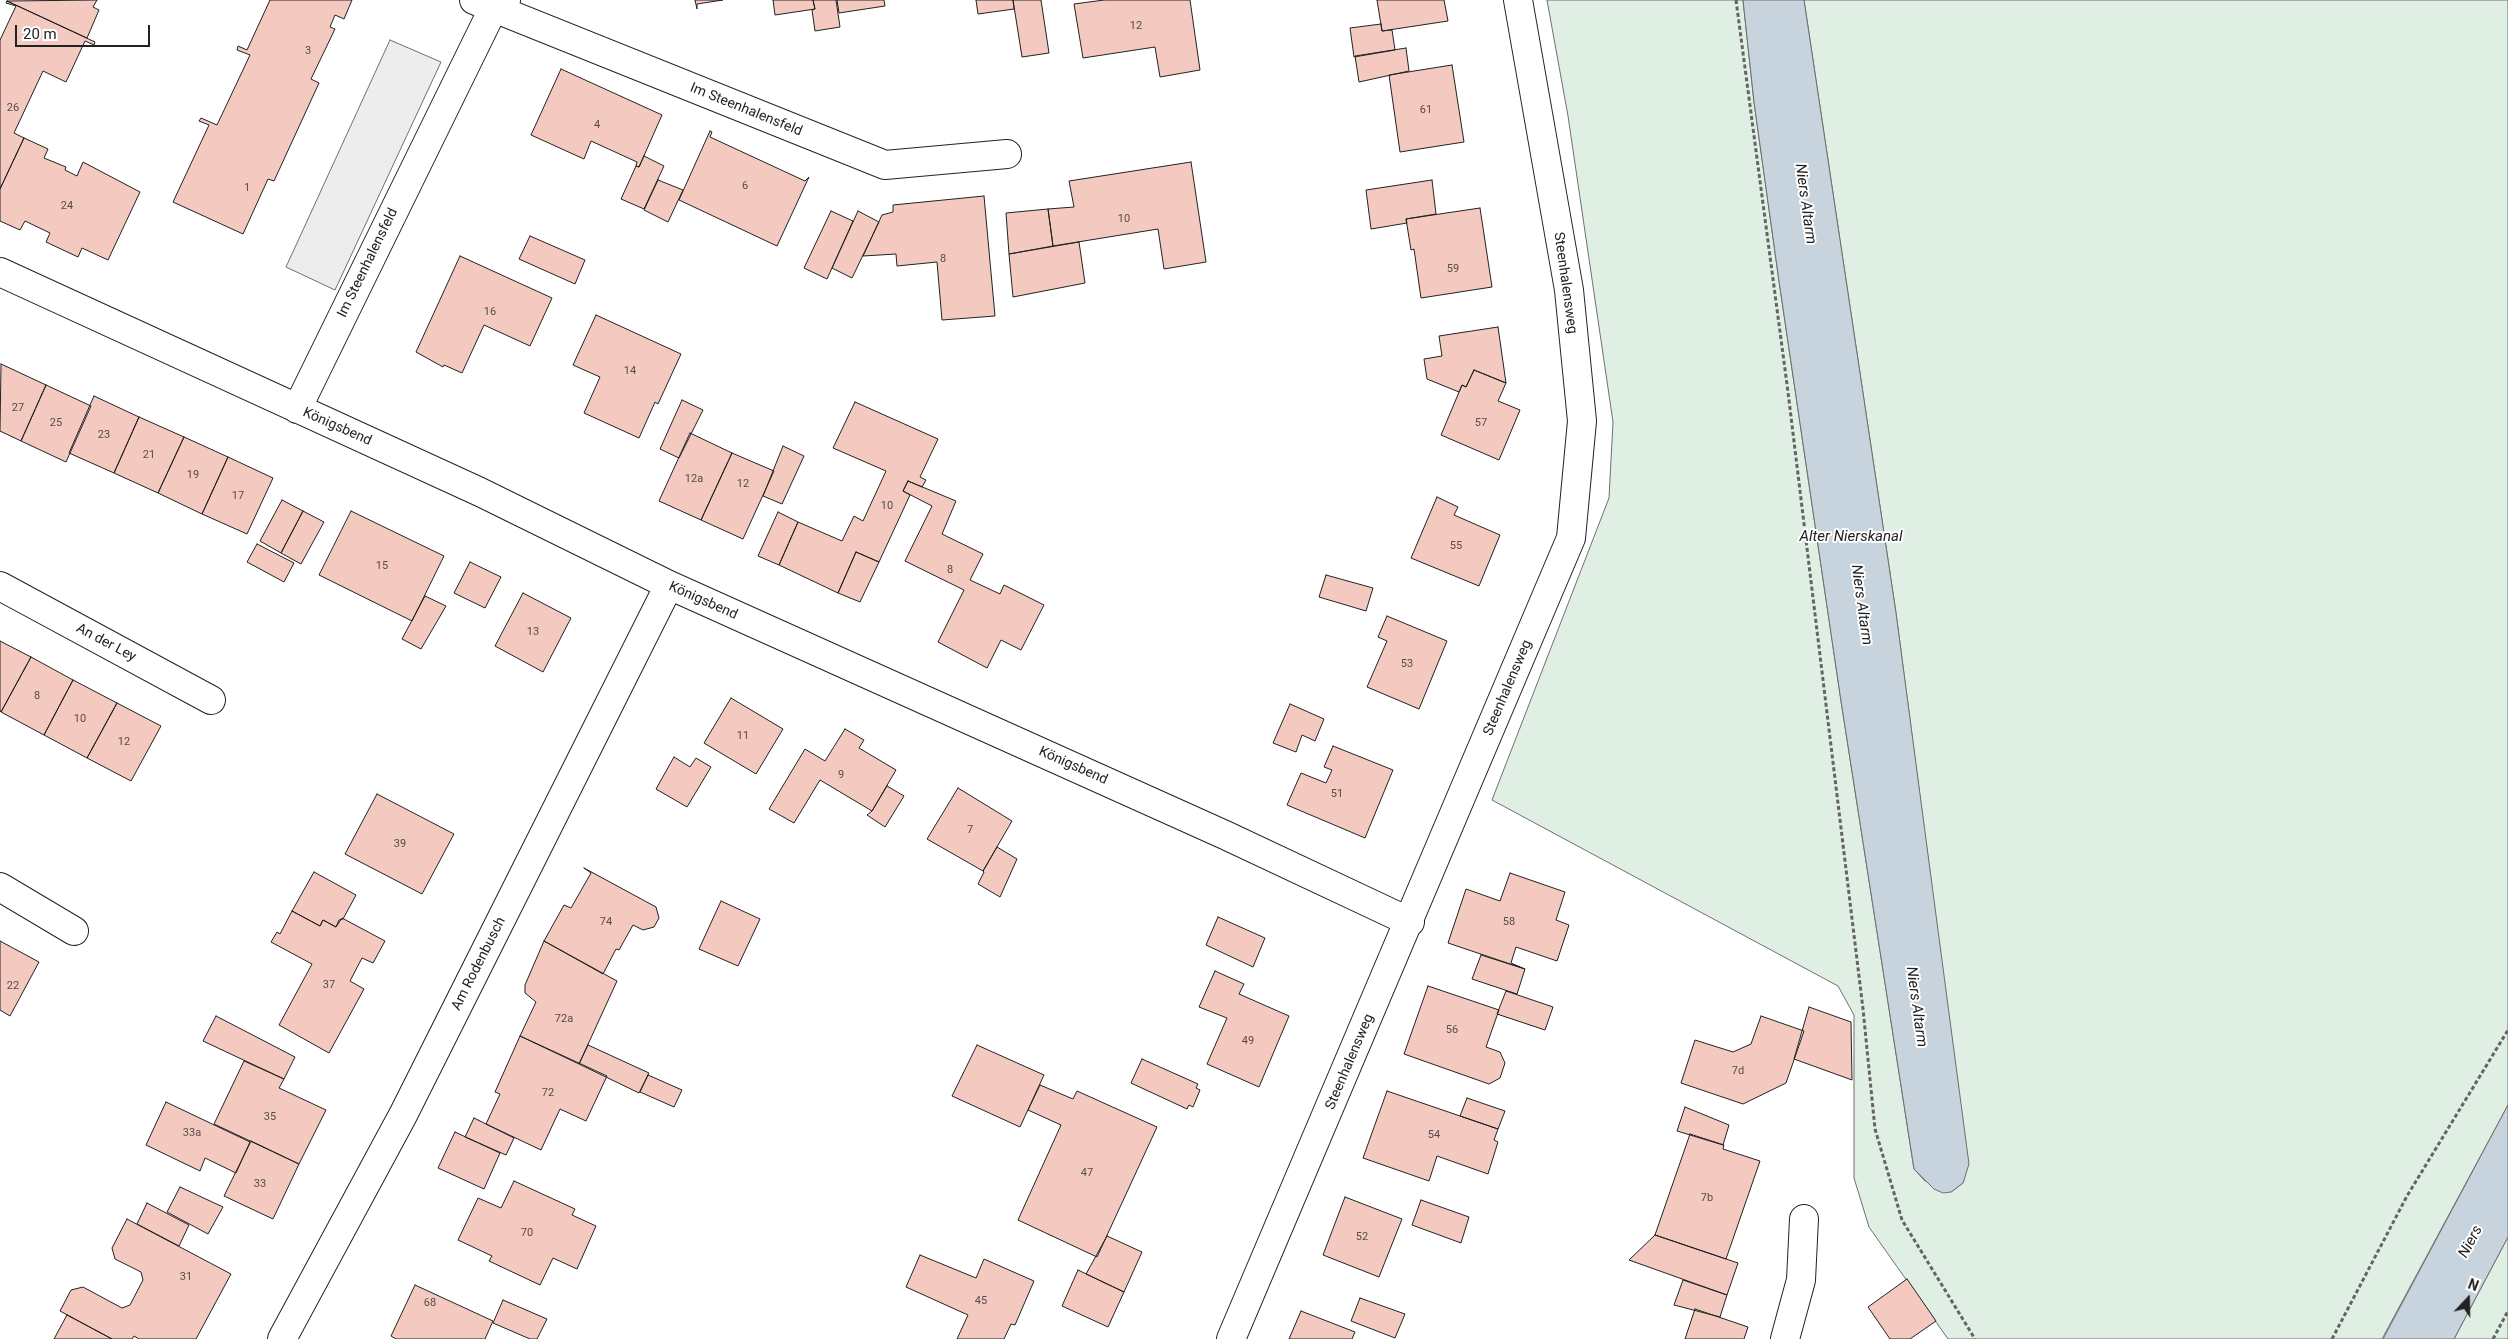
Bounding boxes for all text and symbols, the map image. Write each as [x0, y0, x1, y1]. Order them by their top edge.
scale bar [18, 15, 152, 47]
house number: 12 [1130, 19, 1142, 33]
text: 20 m [23, 25, 57, 43]
house number: 3 [305, 44, 311, 58]
street label: Im Steenhalensfeld [687, 80, 805, 140]
house number: 26 [7, 101, 19, 115]
house number: 61 [1420, 103, 1432, 117]
house number: 4 [594, 118, 600, 132]
water label: Niers Altarm [1790, 163, 1820, 245]
house number: 6 [742, 179, 748, 193]
house number: 1 [244, 181, 250, 195]
house number: 24 [61, 199, 73, 213]
street label: Im Steenhalensfeld [334, 206, 402, 320]
house number: 10 [1118, 212, 1130, 226]
street label: Steenhalensweg [1550, 231, 1580, 335]
house number: 8 [940, 252, 946, 266]
house number: 59 [1447, 262, 1459, 276]
house number: 16 [484, 305, 496, 319]
house number: 14 [624, 364, 636, 378]
house number: 27 [12, 401, 24, 415]
street label: Königsbend [300, 404, 374, 450]
house number: 25 [50, 416, 62, 430]
house number: 57 [1475, 416, 1487, 430]
house number: 23 [98, 428, 110, 442]
house number: 21 [143, 448, 155, 462]
house number: 19 [187, 468, 199, 482]
house number: 12a [685, 472, 703, 486]
house number: 12 [737, 477, 749, 491]
house number: 17 [232, 489, 244, 503]
house number: 10 [881, 499, 893, 513]
water label: Alter Nierskanal [1800, 528, 1902, 546]
house number: 55 [1450, 539, 1462, 553]
house number: 15 [376, 559, 388, 573]
house number: 8 [947, 563, 953, 577]
water label: Niers Altarm [1846, 564, 1876, 646]
street label: Königsbend [666, 578, 740, 624]
street label: An der Ley [73, 620, 139, 666]
house number: 13 [527, 625, 539, 639]
street label: Steenhalensweg [1480, 638, 1536, 738]
house number: 53 [1401, 657, 1413, 671]
house number: 8 [34, 689, 40, 703]
house number: 10 [74, 712, 86, 726]
house number: 11 [737, 729, 749, 743]
house number: 12 [118, 735, 130, 749]
street label: Königsbend [1036, 743, 1110, 789]
house number: 9 [838, 768, 844, 782]
house number: 51 [1331, 787, 1343, 801]
house number: 7 [967, 823, 973, 837]
house number: 39 [394, 837, 406, 851]
street label: Am Rodenbusch [448, 915, 510, 1013]
house number: 74 [600, 915, 612, 929]
house number: 58 [1503, 915, 1515, 929]
water label: Niers Altarm [1901, 966, 1931, 1048]
house number: 37 [323, 978, 335, 992]
house number: 22 [7, 979, 19, 993]
house number: 72a [555, 1012, 573, 1026]
street label: Steenhalensweg [1322, 1012, 1378, 1112]
house number: 56 [1446, 1023, 1458, 1037]
house number: 49 [1242, 1034, 1254, 1048]
house number: 7d [1732, 1064, 1744, 1078]
house number: 72 [542, 1086, 554, 1100]
house number: 35 [264, 1110, 276, 1124]
house number: 33a [183, 1126, 201, 1140]
house number: 54 [1428, 1128, 1440, 1142]
house number: 47 [1081, 1166, 1093, 1180]
house number: 33 [254, 1177, 266, 1191]
house number: 7b [1701, 1191, 1713, 1205]
water label: Niers [2455, 1223, 2487, 1261]
house number: 70 [521, 1226, 533, 1240]
house number: 52 [1356, 1230, 1368, 1244]
house number: 31 [180, 1270, 192, 1284]
north arrow [2443, 1274, 2493, 1324]
text: N [2466, 1276, 2481, 1294]
house number: 45 [975, 1294, 987, 1308]
house number: 68 [424, 1296, 436, 1310]

